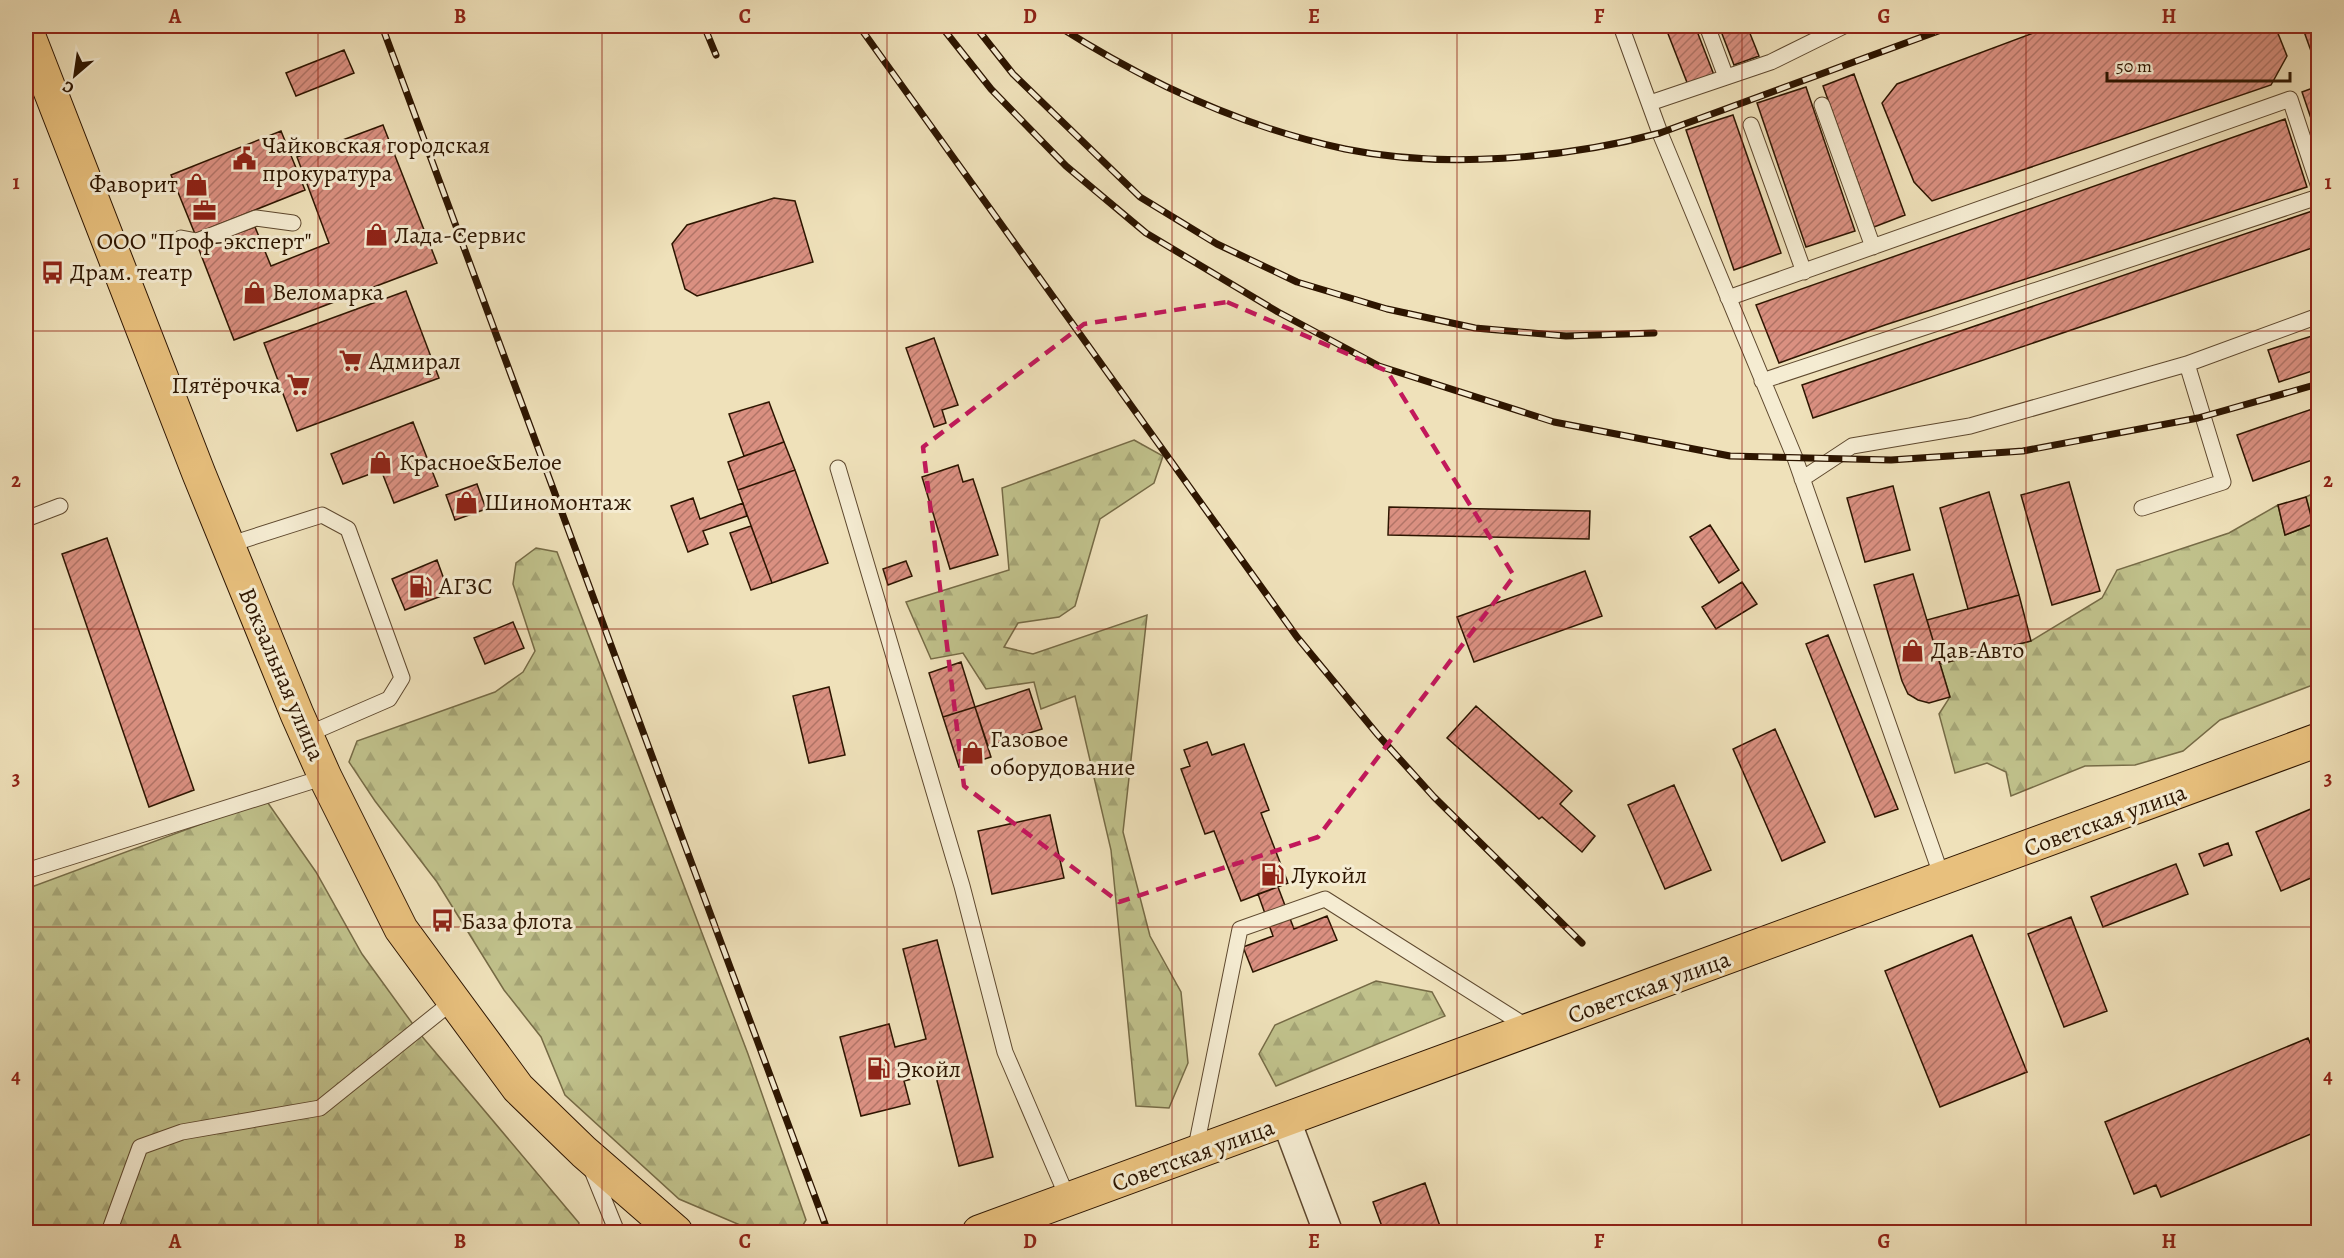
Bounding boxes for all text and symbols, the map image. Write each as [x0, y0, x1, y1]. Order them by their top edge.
text: A [168, 3, 182, 30]
text: B [454, 3, 466, 30]
text: C [739, 3, 751, 30]
text: D [1023, 3, 1037, 30]
text: E [1308, 3, 1320, 30]
text: F [1594, 3, 1605, 30]
text: G [1877, 3, 1891, 30]
text: H [2162, 3, 2177, 30]
north arrow [45, 45, 105, 105]
scale bar [2107, 45, 2290, 83]
text: 50 m [2116, 54, 2152, 78]
text: С [58, 75, 78, 99]
place label: Чайковская городская прокуратура [262, 129, 490, 189]
public building icon: Чайковская городская прокуратура [231, 146, 257, 172]
place label: Фаворит [89, 168, 178, 200]
text: 1 [12, 169, 20, 196]
text: 1 [2324, 169, 2332, 196]
shop icon: Фаворит [183, 171, 209, 197]
office icon: ООО "Проф-эксперт" [191, 198, 217, 224]
place label: Лада-Сервис [394, 219, 526, 251]
shop icon: Лада-Сервис [363, 222, 389, 248]
place label: ООО "Проф-эксперт" [96, 225, 312, 257]
place label: Драм. театр [70, 256, 193, 288]
bus stop icon: Драм. театр [39, 259, 65, 285]
place label: Веломарка [272, 276, 384, 308]
shop icon: Веломарка [241, 279, 267, 305]
place label: Адмирал [368, 345, 461, 377]
supermarket icon: Адмирал [338, 348, 364, 374]
place label: Пятёрочка [171, 369, 281, 401]
supermarket icon: Пятёрочка [286, 372, 312, 398]
place label: Красное&Белое [399, 446, 562, 478]
shop icon: Красное&Белое [368, 449, 394, 475]
text: 2 [11, 467, 21, 494]
text: 2 [2323, 467, 2333, 494]
place label: Шиномонтаж [484, 486, 631, 518]
shop icon: Шиномонтаж [453, 489, 479, 515]
place label: АГЗС [438, 570, 493, 602]
fuel station icon: АГЗС [408, 573, 434, 599]
street label: Вокзальная улица [231, 583, 333, 765]
place label: Дав-Авто [1931, 634, 2024, 666]
shop icon: Дав-Авто [1900, 637, 1926, 663]
place label: Газовое оборудование [990, 723, 1135, 783]
shop icon: Газовое оборудование [959, 740, 985, 766]
text: 3 [12, 765, 20, 792]
text: 3 [2324, 765, 2332, 792]
street label: Советская улица [2019, 776, 2191, 864]
place label: Лукойл [1291, 859, 1367, 891]
fuel station icon: Лукойл [1260, 862, 1286, 888]
place label: База флота [461, 905, 573, 937]
bus stop icon: База флота [430, 908, 456, 934]
street label: Советская улица [1563, 943, 1735, 1031]
place label: Экойл [896, 1053, 961, 1085]
fuel station icon: Экойл [865, 1056, 891, 1082]
text: 4 [11, 1063, 21, 1090]
text: 4 [2323, 1063, 2333, 1090]
street label: Советская улица [1107, 1111, 1279, 1199]
text: A [168, 1228, 182, 1255]
text: B [454, 1228, 466, 1255]
text: C [739, 1228, 751, 1255]
text: D [1023, 1228, 1037, 1255]
text: E [1308, 1228, 1320, 1255]
text: F [1594, 1228, 1605, 1255]
text: G [1877, 1228, 1891, 1255]
text: H [2162, 1228, 2177, 1255]

